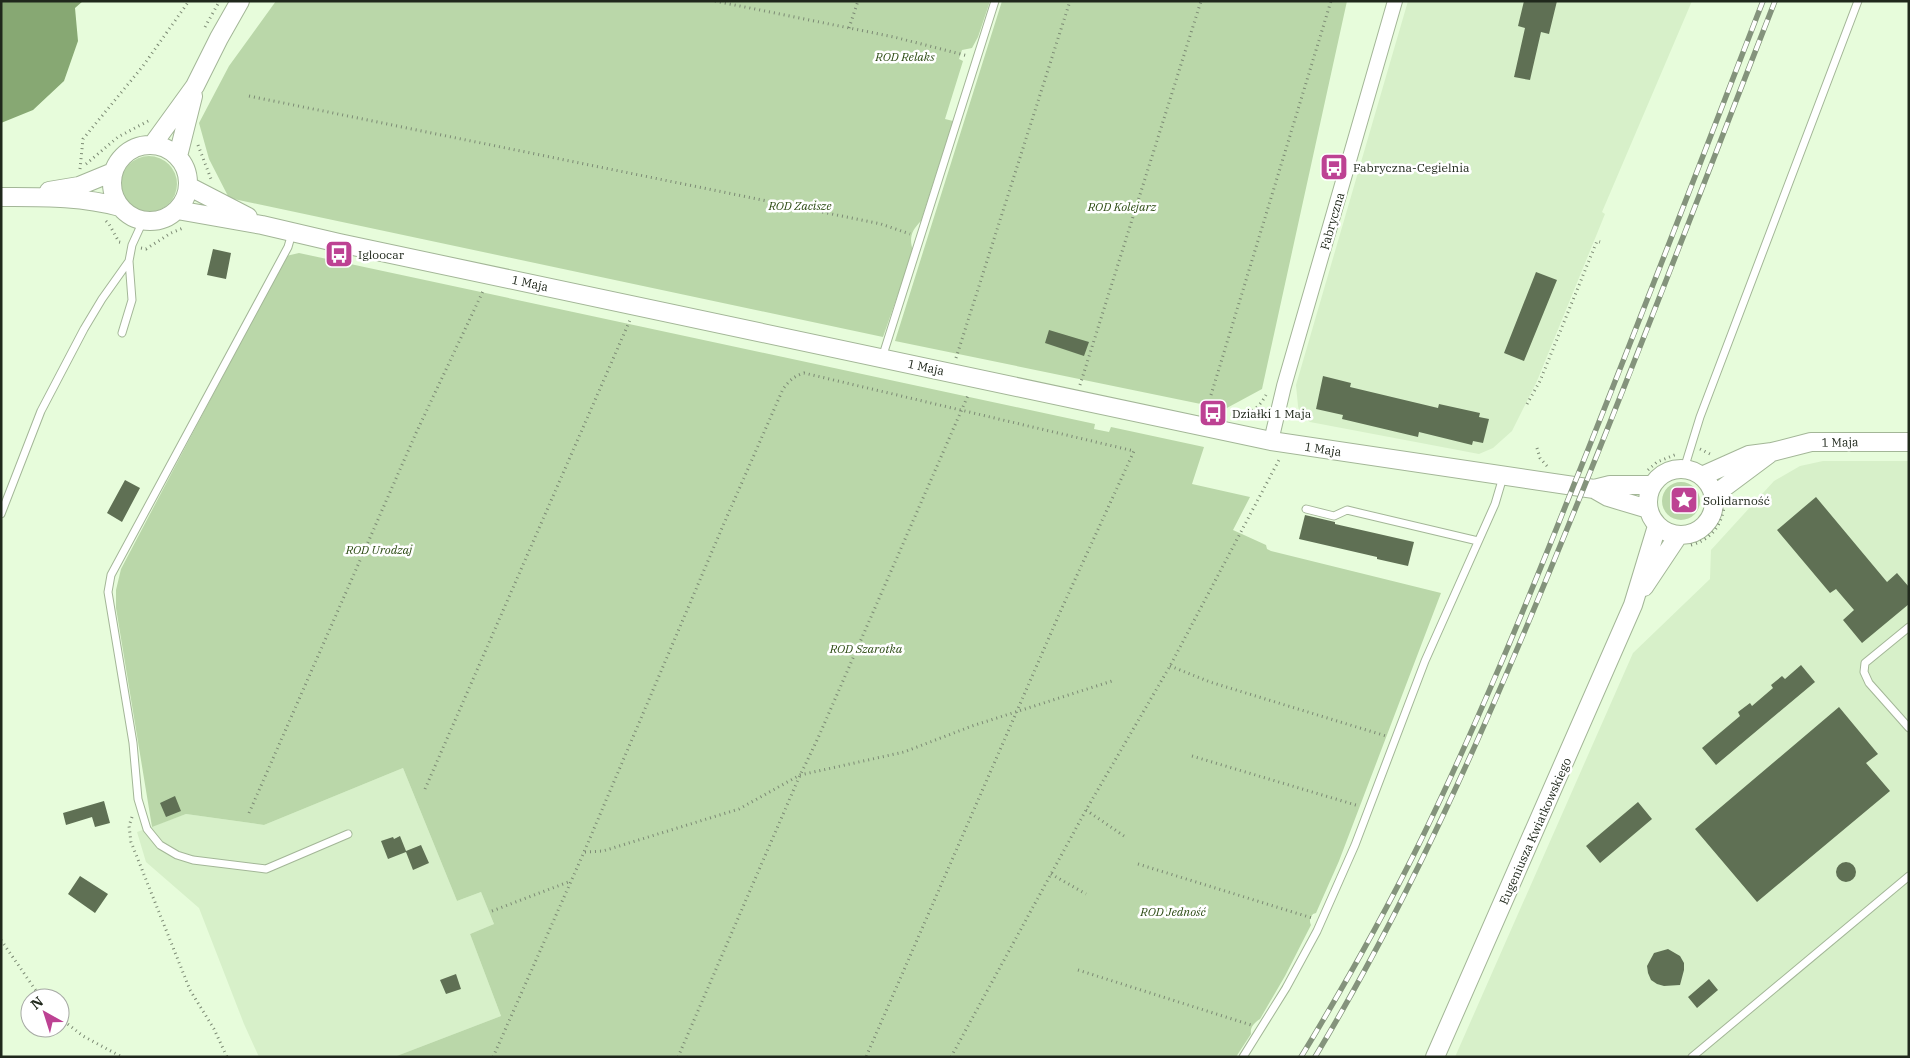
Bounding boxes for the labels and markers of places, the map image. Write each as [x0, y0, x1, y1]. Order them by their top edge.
bus stop icon: Fabryczna-Cegielnia [1319, 152, 1349, 182]
place label: Fabryczna-Cegielnia [1353, 160, 1470, 175]
bus stop icon: Igloocar [324, 239, 354, 269]
place label: Igloocar [358, 247, 405, 262]
bus stop icon: Działki 1 Maja [1198, 398, 1228, 428]
place label: Działki 1 Maja [1232, 406, 1312, 421]
place icon: Solidarność [1669, 485, 1699, 515]
place label: Solidarność [1703, 493, 1770, 508]

